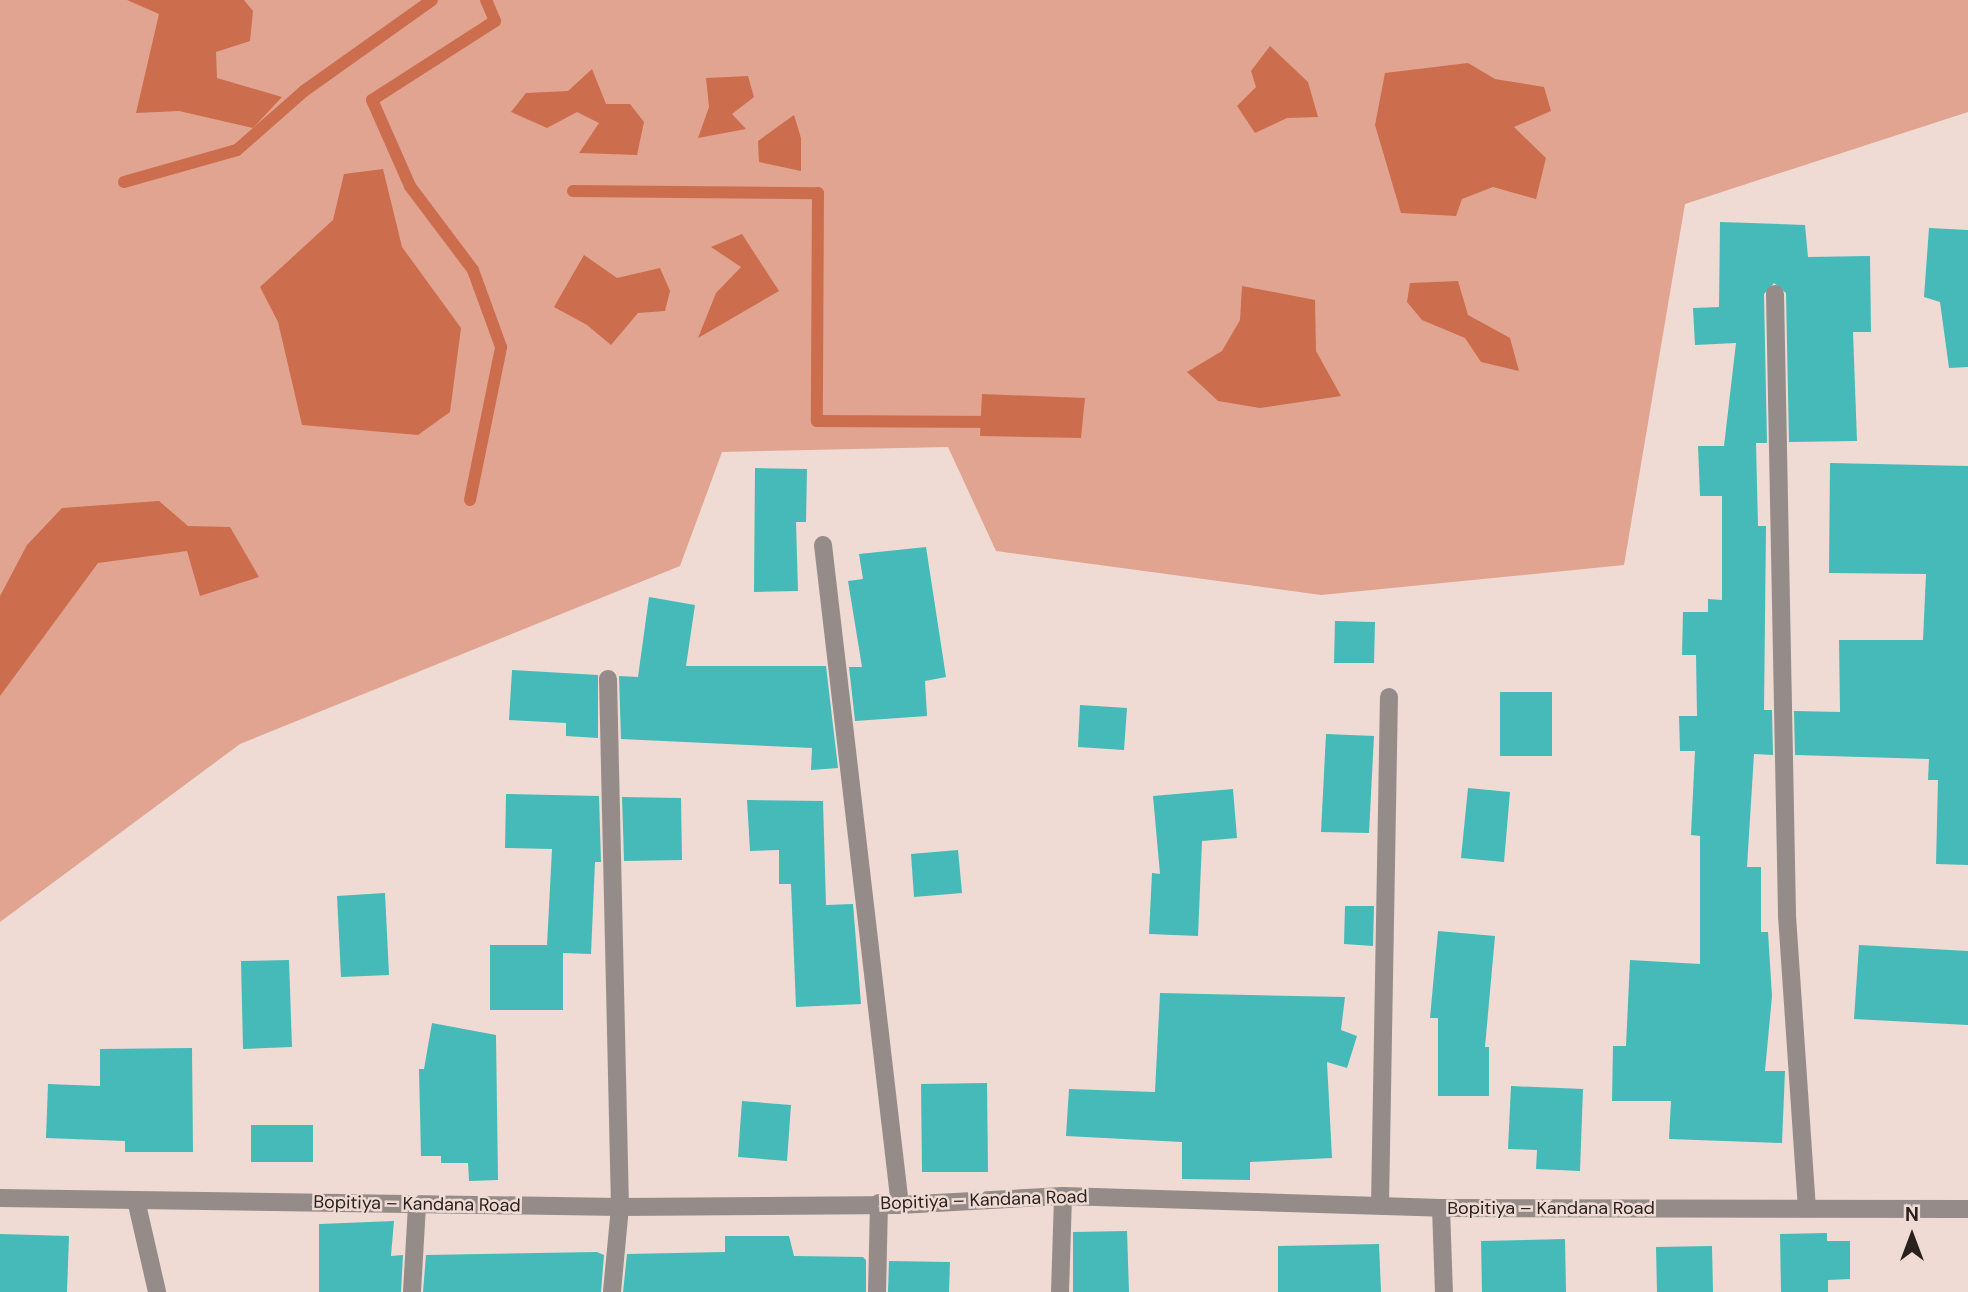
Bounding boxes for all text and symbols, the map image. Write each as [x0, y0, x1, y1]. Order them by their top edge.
street label: Bopitiya – Kandana Road [880, 1186, 1088, 1214]
street label: Bopitiya – Kandana Road [313, 1191, 521, 1217]
street label: Bopitiya – Kandana Road [1447, 1197, 1655, 1219]
north arrow [1877, 1201, 1947, 1271]
text: N [1905, 1202, 1919, 1227]

